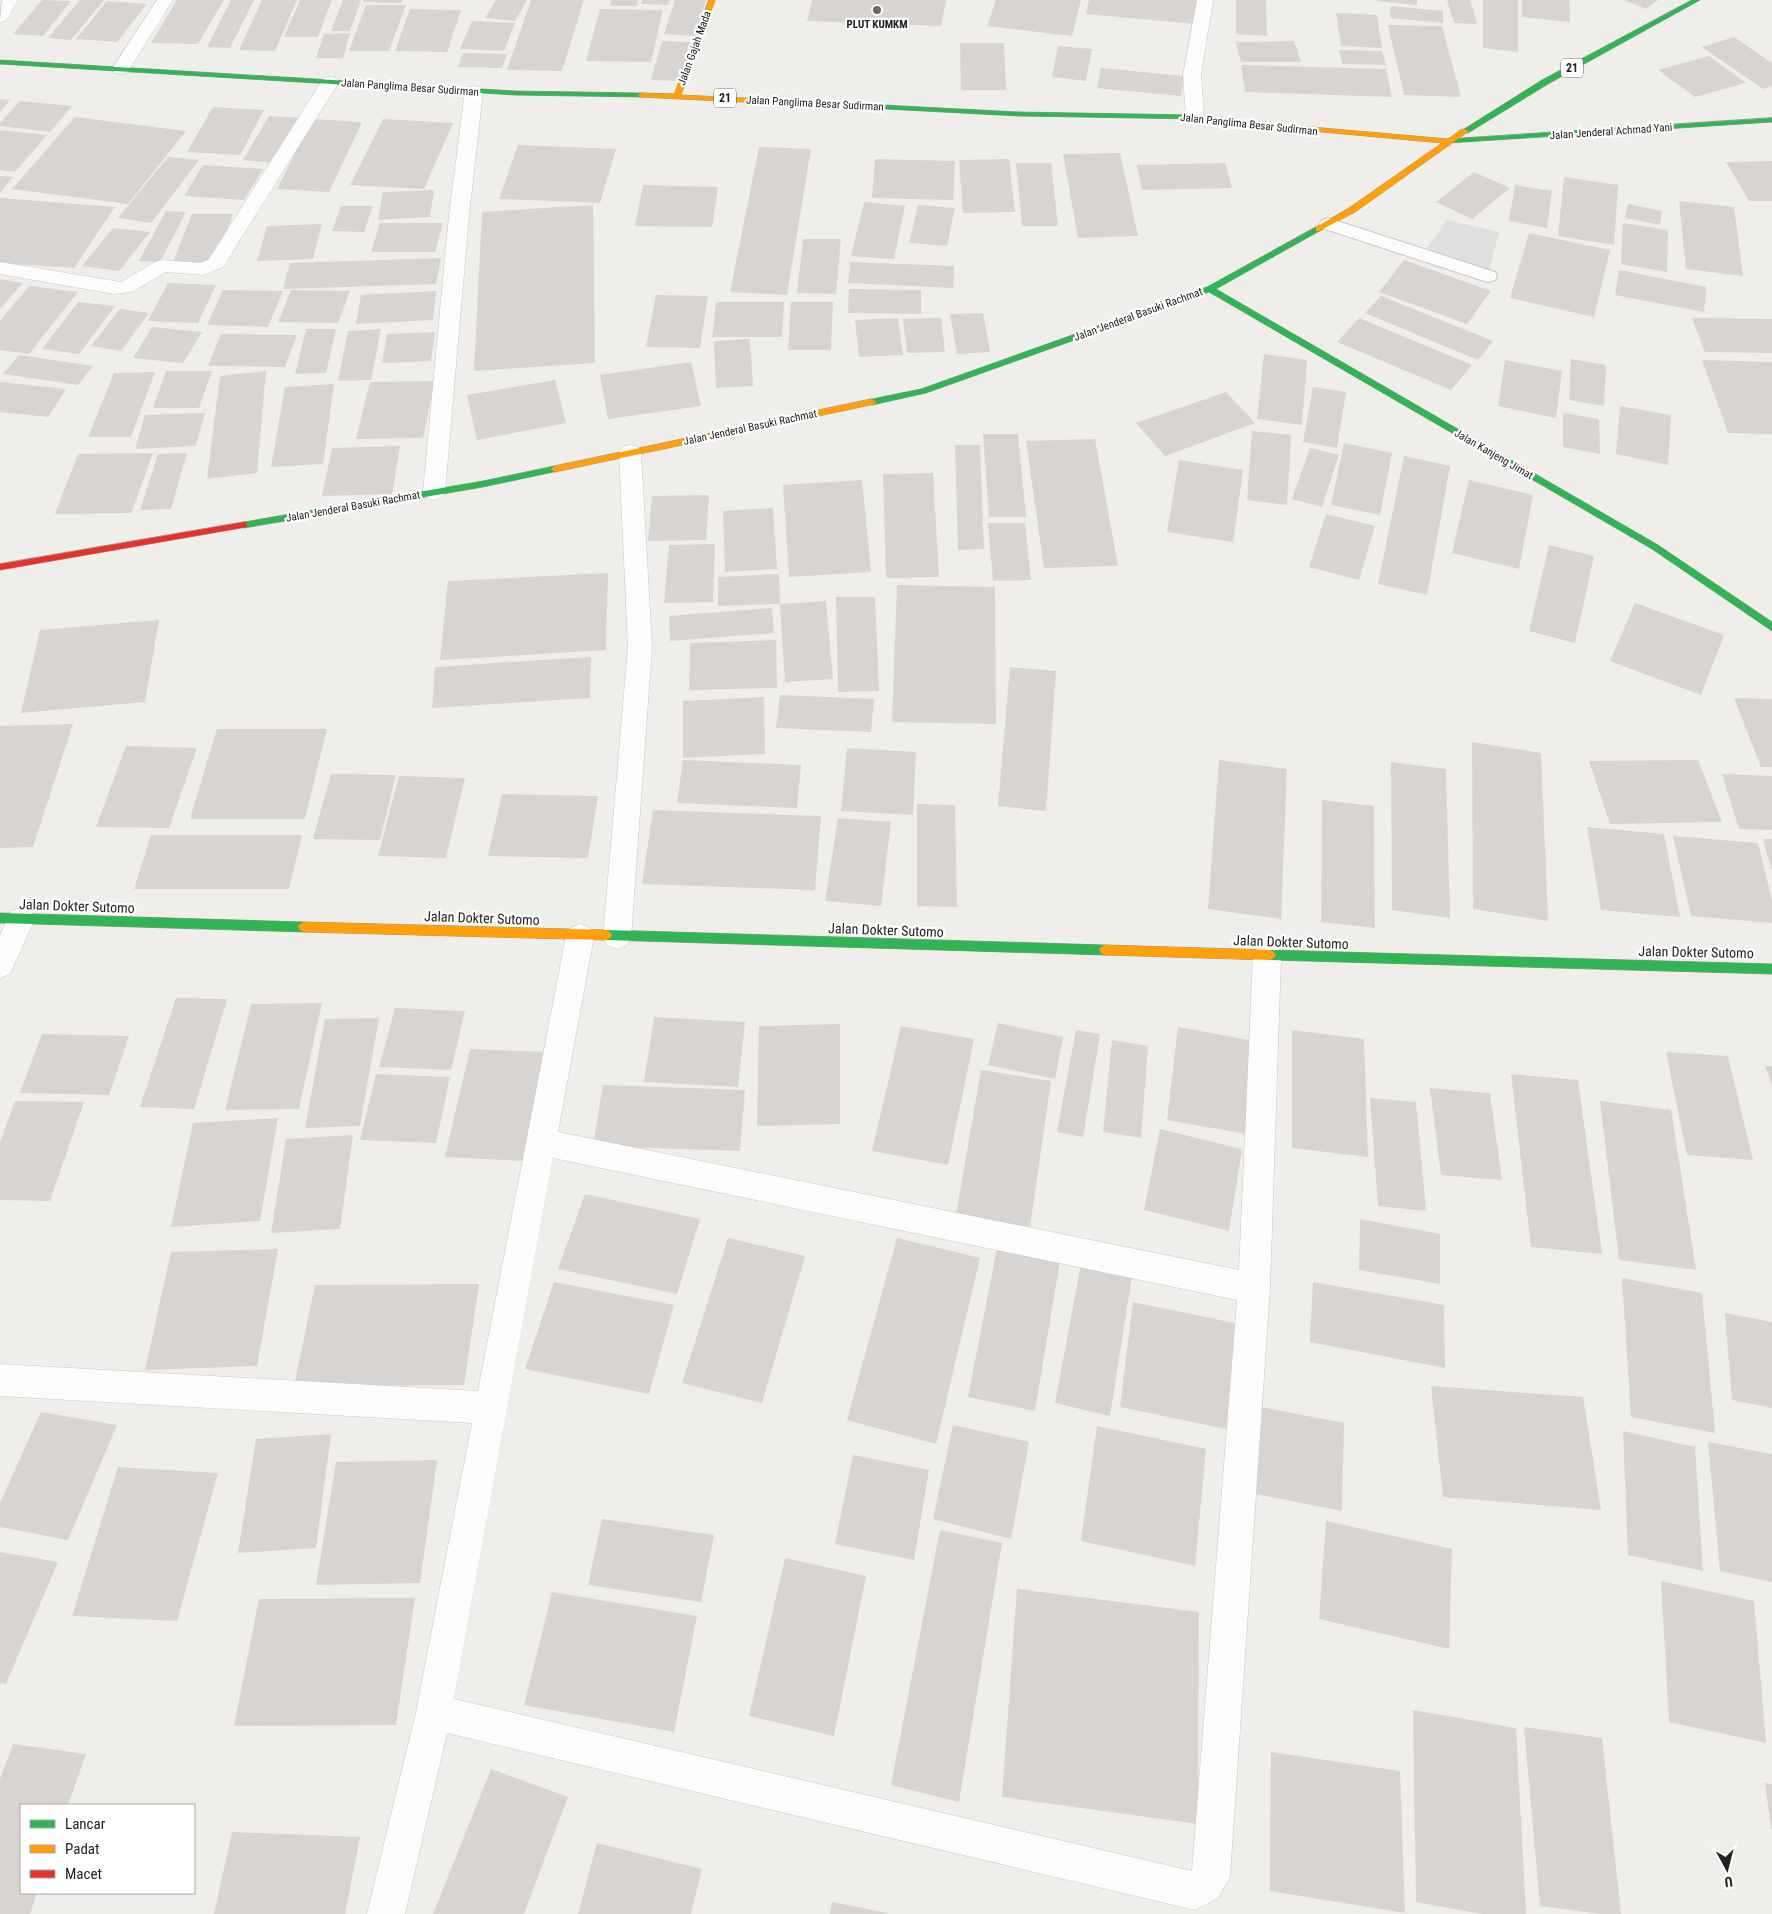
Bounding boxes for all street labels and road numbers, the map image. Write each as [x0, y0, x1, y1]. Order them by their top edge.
street label: Jalan Gajah Mada [675, 9, 714, 87]
road number: 21 [1561, 58, 1583, 78]
street label: Jalan Panglima Besar Sudirman [341, 76, 479, 99]
road number: 21 [714, 89, 736, 108]
street label: Jalan Panglima Besar Sudirman [746, 93, 884, 114]
street label: Jalan Panglima Besar Sudirman [1180, 111, 1318, 138]
street label: Jalan Jenderal Achmad Yani [1549, 121, 1673, 142]
street label: Jalan Jenderal Basuki Rachmat [1072, 285, 1204, 344]
street label: Jalan Jenderal Basuki Rachmat [682, 407, 818, 448]
street label: Jalan Kanjeng Jimat [1452, 427, 1535, 482]
street label: Jalan Jenderal Basuki Rachmat [285, 488, 421, 525]
street label: Jalan Dokter Sutomo [19, 896, 135, 916]
street label: Jalan Dokter Sutomo [424, 908, 540, 928]
street label: Jalan Dokter Sutomo [828, 920, 944, 940]
street label: Jalan Dokter Sutomo [1233, 932, 1349, 952]
street label: Jalan Dokter Sutomo [1638, 943, 1754, 961]

